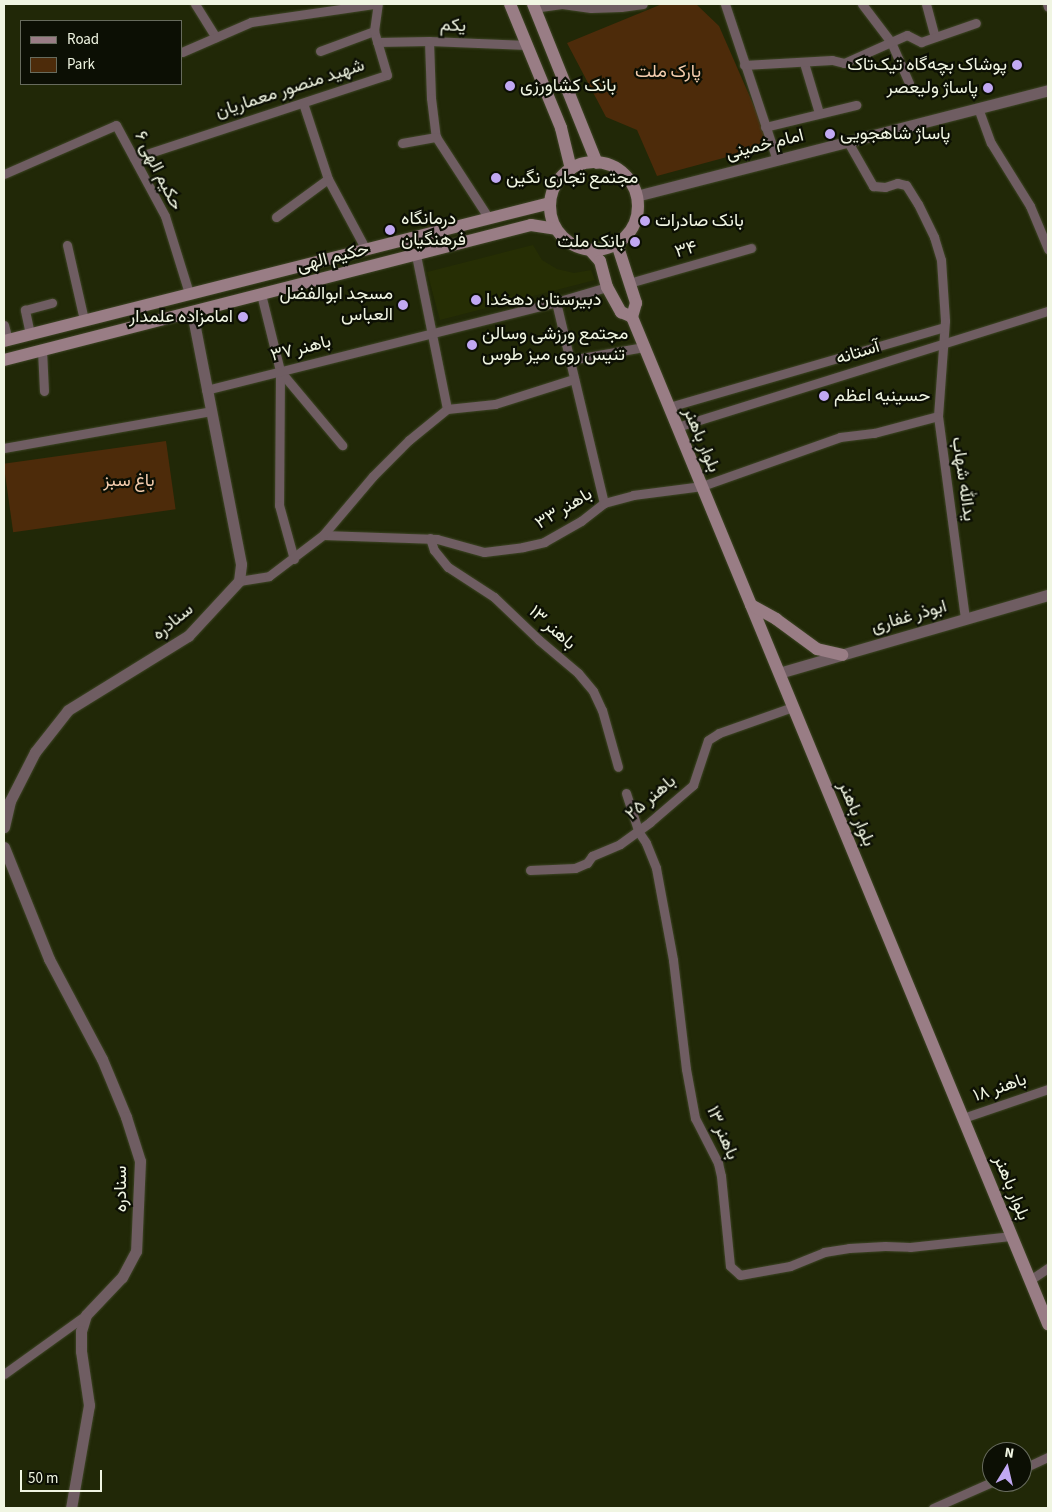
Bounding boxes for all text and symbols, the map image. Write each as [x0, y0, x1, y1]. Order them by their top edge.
street label: یکم [440, 15, 466, 37]
legend [20, 20, 182, 85]
text: Road [67, 29, 99, 50]
text: Park [67, 54, 95, 75]
place label: پوشاک بچه‌گاه تیک‌تاک [847, 54, 1007, 76]
street label: شهید منصور معماریان [213, 55, 367, 123]
marker: پوشاک بچه‌گاه تیک‌تاک [1011, 59, 1023, 71]
park label: پارک ملت [635, 61, 701, 83]
place label: بانک کشاورزی [520, 75, 616, 97]
place label: پاساژ ولیعصر [887, 77, 978, 99]
marker: بانک کشاورزی [504, 80, 516, 92]
marker: پاساژ ولیعصر [982, 82, 994, 94]
place label: پاساژ شاهجویی [840, 123, 950, 145]
street label: امام خمینی [724, 125, 806, 165]
street label: حکیم الهی ۶ [129, 128, 187, 214]
marker: پاساژ شاهجویی [824, 128, 836, 140]
place label: مجتمع تجاری نگین [506, 167, 638, 189]
marker: مجتمع تجاری نگین [490, 172, 502, 184]
place label: درمانگاه فرهنگیان [401, 209, 466, 252]
place label: بانک صادرات [655, 210, 744, 232]
marker: بانک صادرات [639, 215, 651, 227]
marker: درمانگاه فرهنگیان [383, 223, 397, 237]
place label: بانک ملت [557, 231, 625, 253]
marker: بانک ملت [629, 236, 641, 248]
street label: ۳۴ [672, 237, 700, 263]
street label: حکیم الهی [295, 239, 371, 277]
place label: مسجد ابوالفضل العباس [279, 284, 393, 326]
place label: دبیرستان دهخدا [486, 289, 601, 311]
marker: دبیرستان دهخدا [470, 294, 482, 306]
marker: مسجد ابوالفضل العباس [397, 299, 409, 311]
place label: امامزاده علمدار [129, 306, 233, 328]
marker: امامزاده علمدار [237, 311, 249, 323]
place label: مجتمع ورزشی وسالن تنیس روی میز طوس [482, 324, 628, 366]
street label: باهنر ۳۷ [269, 331, 333, 367]
street label: آستانه [834, 336, 882, 370]
marker: مجتمع ورزشی وسالن تنیس روی میز طوس [466, 339, 478, 351]
place label: حسینیه اعظم [834, 385, 930, 407]
marker: حسینیه اعظم [818, 390, 830, 402]
street label: بلوار باهنر [678, 404, 724, 476]
street label: یدالله شهاب [946, 435, 980, 523]
park label: باغ سبز [103, 470, 155, 492]
street label: باهنر ۳۳ [531, 484, 597, 534]
street label: ابوذر غفاری [869, 596, 949, 638]
street label: سنادره [148, 599, 198, 645]
street label: باهنر ۱۳ [524, 601, 580, 655]
street label: باهنر ۲۵ [621, 771, 681, 825]
street label: بلوار باهنر [833, 778, 879, 850]
street label: باهنر ۱۸ [971, 1069, 1029, 1107]
street label: باهنر ۱۳ [701, 1103, 743, 1163]
street label: بلوار باهنر [988, 1152, 1034, 1224]
street label: سنادره [110, 1166, 132, 1212]
north arrow [982, 1442, 1032, 1492]
text: N [1003, 1443, 1015, 1464]
scale bar [22, 1460, 105, 1492]
text: 50 m [28, 1468, 58, 1489]

